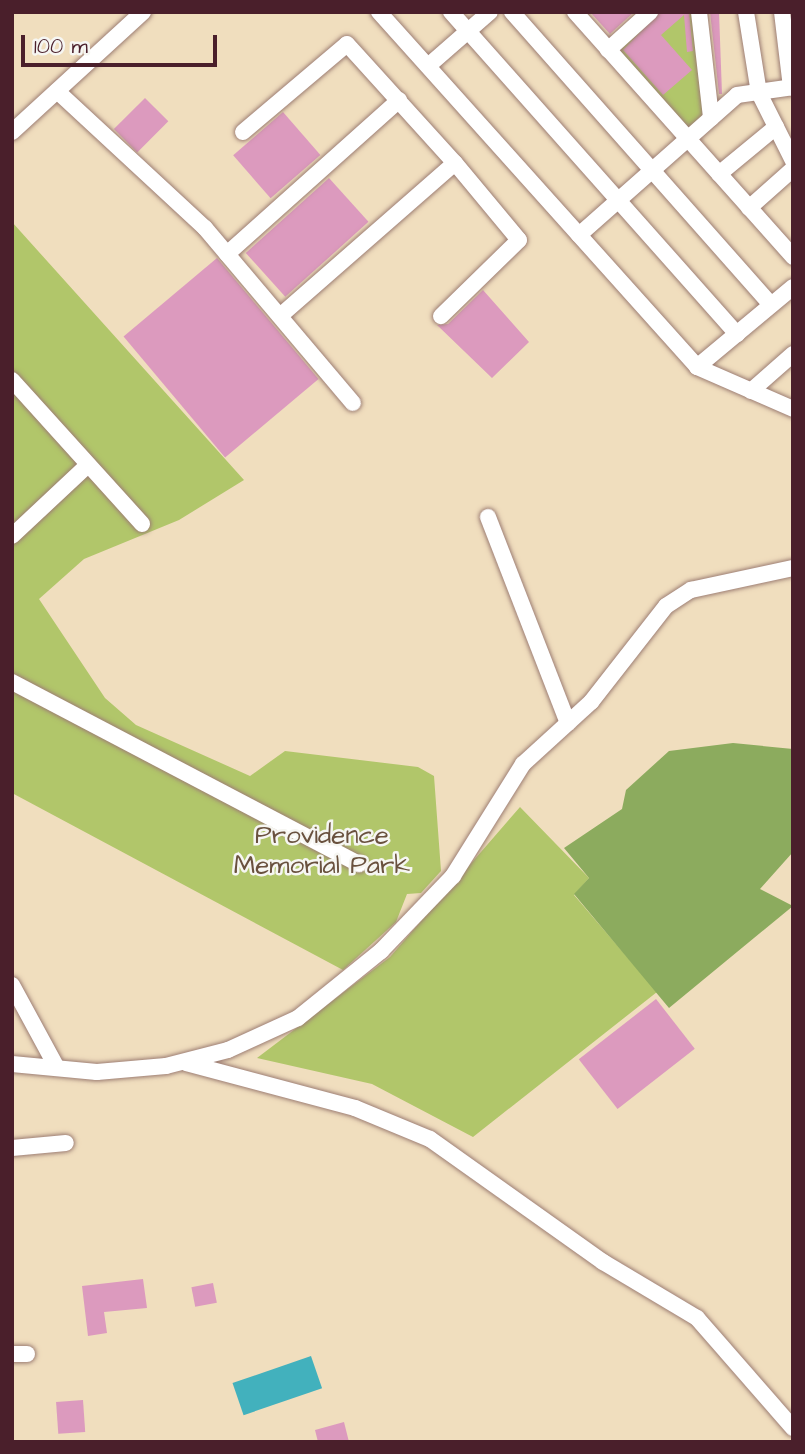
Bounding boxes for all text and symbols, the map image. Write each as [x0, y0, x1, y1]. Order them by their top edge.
scale bar [24, 21, 220, 65]
text: 100 m [34, 32, 88, 61]
park label: Providence Memorial Park [234, 820, 410, 882]

